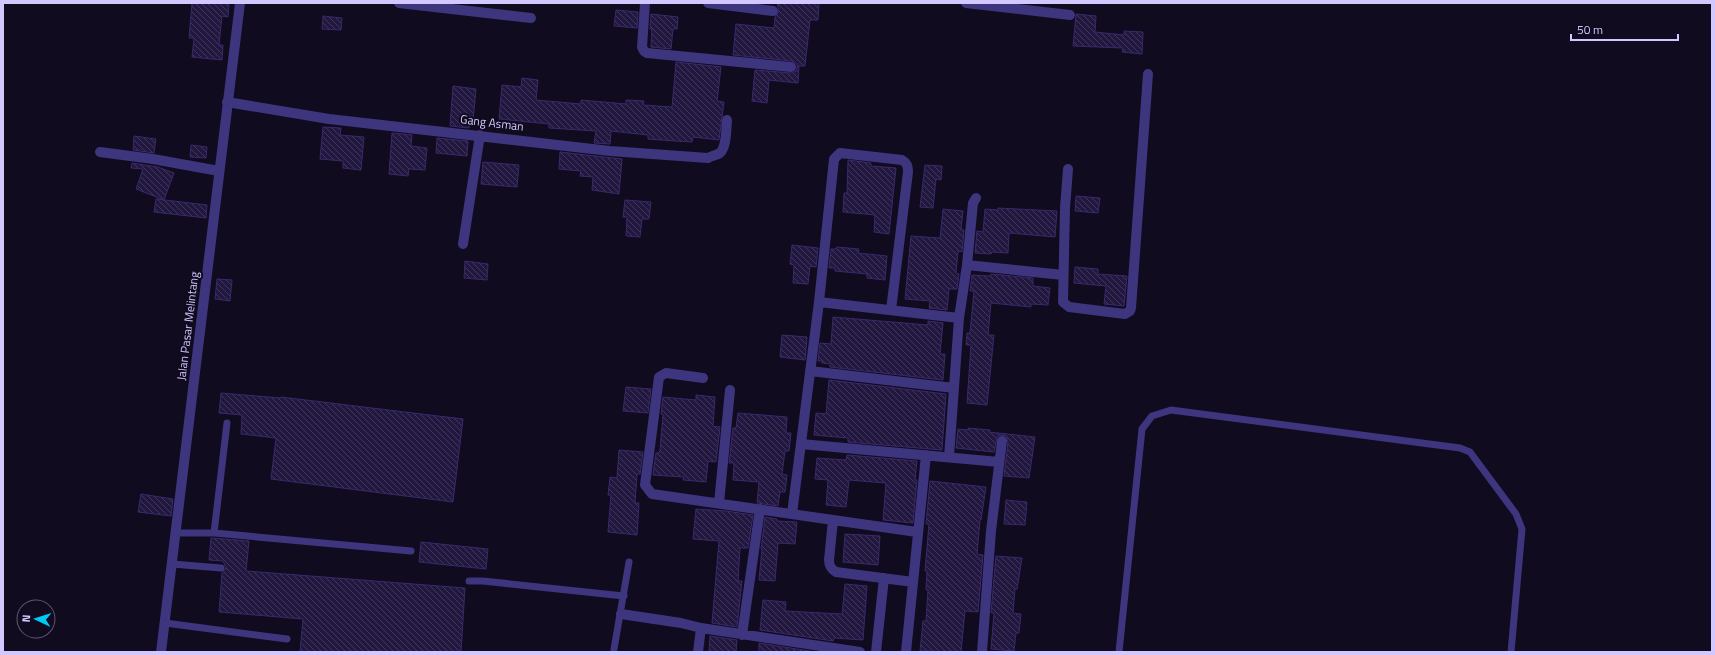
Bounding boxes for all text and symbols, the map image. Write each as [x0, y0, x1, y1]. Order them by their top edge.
scale bar [1571, 16, 1678, 42]
text: 50 m [1577, 20, 1603, 39]
street label: Gang Asman [459, 109, 525, 136]
street label: Jalan Pasar Melintang [171, 270, 204, 381]
north arrow [16, 599, 56, 639]
text: N [18, 614, 34, 623]

